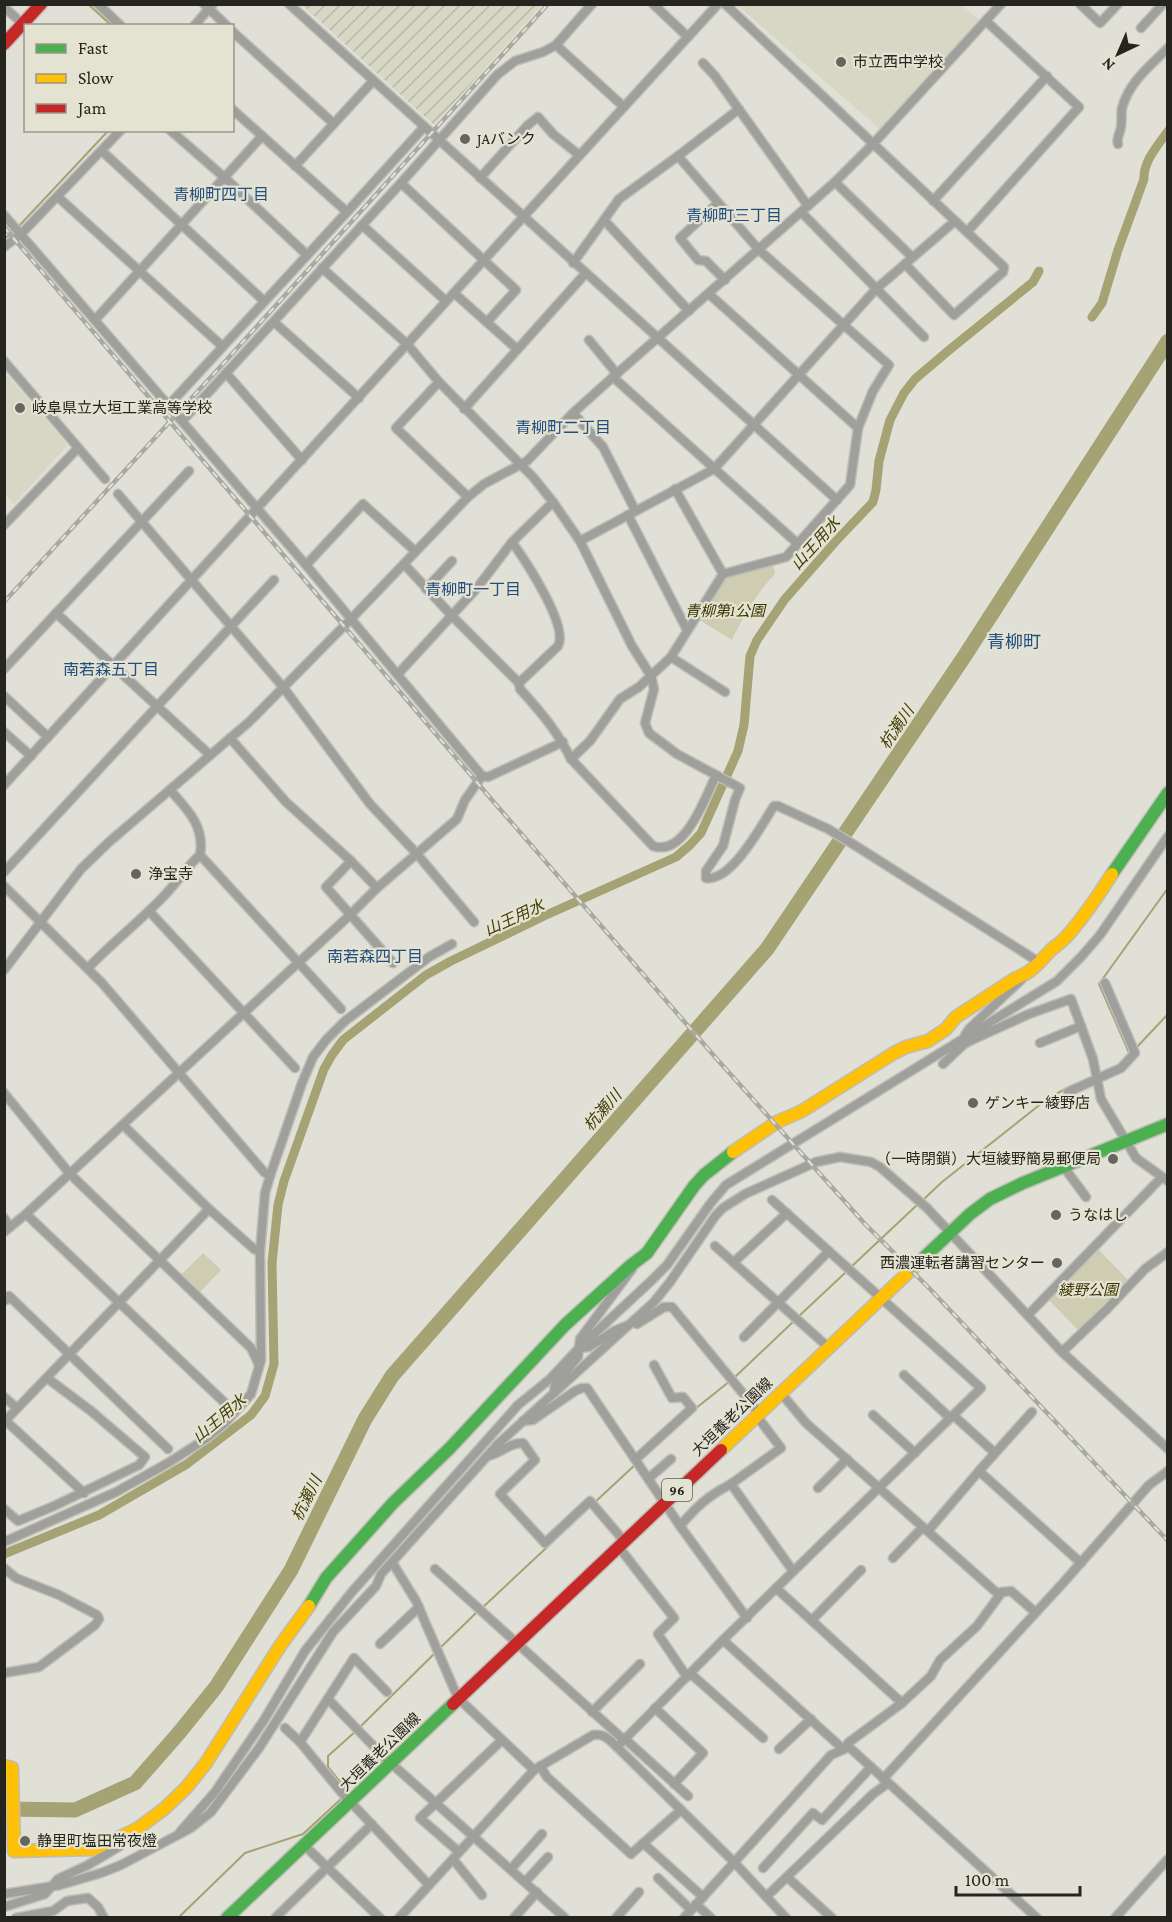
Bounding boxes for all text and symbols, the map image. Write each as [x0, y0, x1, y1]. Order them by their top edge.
legend [24, 24, 234, 132]
north arrow [1088, 24, 1148, 84]
text: Fast [78, 38, 109, 58]
place label: 市立西中学校 [853, 54, 943, 70]
text: N [1098, 54, 1118, 74]
marker: 市立西中学校 [834, 55, 848, 69]
text: Slow [78, 68, 114, 88]
text: Jam [76, 98, 107, 118]
place label: JAバンク [475, 131, 536, 148]
marker: JAバンク [458, 132, 472, 146]
district label: 青柳町四丁目 [173, 186, 269, 203]
district label: 青柳町三丁目 [686, 207, 782, 224]
place label: 岐阜県立大垣工業高等学校 [32, 400, 212, 416]
marker: 岐阜県立大垣工業高等学校 [13, 401, 27, 415]
district label: 青柳町二丁目 [515, 419, 611, 436]
water label: 山王用水 [788, 512, 844, 573]
district label: 青柳町一丁目 [425, 581, 521, 598]
park label: 青柳第1公園 [685, 603, 767, 619]
district label: 青柳町 [987, 632, 1041, 652]
district label: 南若森五丁目 [63, 661, 159, 678]
water label: 杭瀬川 [876, 701, 918, 752]
place label: 浄宝寺 [148, 866, 193, 882]
marker: 浄宝寺 [129, 867, 143, 881]
water label: 山王用水 [482, 895, 549, 939]
district label: 南若森四丁目 [327, 948, 423, 965]
water label: 杭瀬川 [580, 1085, 626, 1134]
place label: ゲンキー綾野店 [985, 1095, 1090, 1111]
marker: ゲンキー綾野店 [966, 1096, 980, 1110]
place label: （一時閉鎖）大垣綾野簡易郵便局 [876, 1151, 1101, 1167]
marker: （一時閉鎖）大垣綾野簡易郵便局 [1106, 1152, 1120, 1166]
place label: うなはし [1068, 1207, 1128, 1223]
marker: うなはし [1049, 1208, 1063, 1222]
place label: 西濃運転者講習センター [880, 1255, 1045, 1271]
marker: 西濃運転者講習センター [1050, 1256, 1064, 1270]
park label: 綾野公園 [1058, 1282, 1120, 1298]
street label: 大垣養老公園線 [689, 1375, 775, 1459]
water label: 山王用水 [189, 1390, 251, 1445]
water label: 杭瀬川 [288, 1471, 325, 1524]
road number: 96 [662, 1479, 692, 1501]
street label: 大垣養老公園線 [337, 1710, 423, 1794]
place label: 静里町塩田常夜燈 [37, 1832, 157, 1849]
marker: 静里町塩田常夜燈 [18, 1834, 32, 1848]
scale bar [956, 1859, 1080, 1897]
text: 100 m [965, 1870, 1010, 1890]

